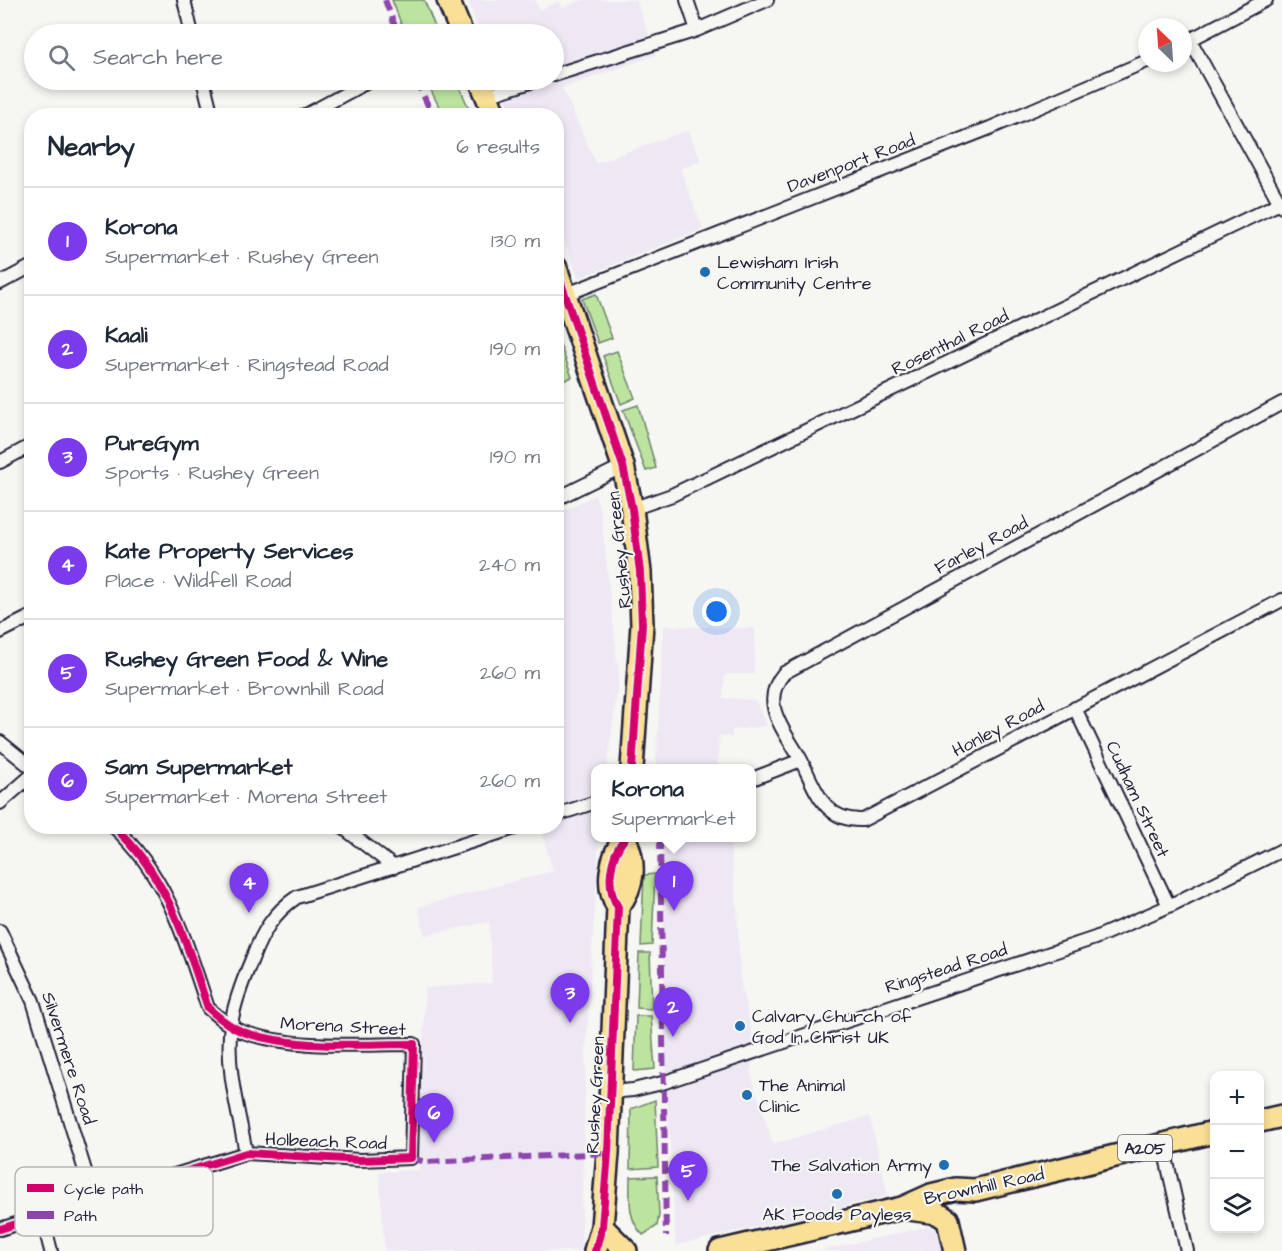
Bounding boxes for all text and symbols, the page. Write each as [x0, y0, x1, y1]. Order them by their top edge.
north arrow [1138, 18, 1192, 72]
search box [24, 24, 564, 90]
icon: search [45, 41, 78, 74]
text: Search here [93, 42, 223, 73]
street label: Davenport Road [784, 128, 919, 199]
text: Nearby [48, 129, 135, 165]
text: 6 results [456, 133, 540, 161]
text: Korona [105, 212, 177, 243]
text: 1 [66, 227, 69, 255]
text: 130 m [491, 227, 540, 255]
text: Supermarket · Rushey Green [105, 243, 378, 271]
place label: Lewisham Irish Community Centre [717, 250, 872, 297]
marker: Lewisham Irish Community Centre [698, 265, 712, 279]
street label: Rosenthal Road [887, 303, 1013, 382]
text: Kaali [105, 320, 148, 351]
text: 2 [62, 335, 73, 363]
text: 190 m [490, 335, 540, 363]
text: Supermarket · Ringstead Road [105, 351, 389, 379]
text: PureGym [105, 428, 199, 459]
text: 3 [62, 443, 73, 471]
text: 190 m [490, 443, 540, 471]
text: Sports · Rushey Green [105, 459, 319, 487]
street label: Rushey Green [601, 490, 639, 610]
street label: Farley Road [930, 510, 1033, 581]
text: Kate Property Services [105, 536, 354, 567]
text: 4 [61, 551, 74, 579]
text: 240 m [479, 551, 540, 579]
text: Place · Wildfell Road [105, 567, 292, 595]
your location [702, 597, 731, 626]
text: Rushey Green Food & Wine [105, 644, 388, 675]
text: 5 [60, 659, 75, 687]
text: 260 m [480, 659, 540, 687]
text: Supermarket · Brownhill Road [105, 675, 384, 703]
street label: Honley Road [948, 694, 1049, 764]
street label: Cudham Street [1100, 737, 1176, 862]
text: Sam Supermarket [105, 752, 293, 783]
popup [591, 764, 756, 842]
text: 6 [61, 767, 74, 795]
text: 260 m [480, 767, 540, 795]
text: Korona [612, 774, 684, 805]
text: Supermarket · Morena Street [105, 783, 387, 811]
text: Supermarket [612, 805, 735, 833]
pin: 1 [654, 862, 694, 911]
pin: 4 [230, 864, 268, 913]
street label: Ringstead Road [882, 937, 1011, 1001]
pin: 3 [550, 974, 590, 1023]
pin: 2 [654, 988, 692, 1037]
street label: Silvermere Road [35, 989, 102, 1128]
place label: Calvary Church of God In Christ UK [752, 1004, 912, 1050]
street label: Morena Street [280, 1011, 407, 1042]
marker: Calvary Church of God In Christ UK [733, 1019, 747, 1033]
street label: Rushey Green [580, 1036, 612, 1154]
map controls [1210, 1071, 1264, 1233]
button: + [1210, 1071, 1264, 1125]
place label: The Animal Clinic [759, 1073, 845, 1119]
marker: The Animal Clinic [740, 1088, 754, 1102]
pin: 6 [414, 1094, 454, 1143]
button: − [1210, 1125, 1264, 1179]
street label: Holbeach Road [265, 1127, 387, 1156]
road number: A205 [1118, 1135, 1172, 1161]
pin: 5 [668, 1152, 708, 1201]
place label: The Salvation Army [771, 1153, 932, 1179]
marker: The Salvation Army [937, 1158, 951, 1172]
street label: Brownhill Road [922, 1162, 1046, 1211]
legend [15, 1167, 213, 1236]
text: Cycle path [64, 1178, 143, 1201]
button: layers [1210, 1179, 1264, 1233]
marker: AK Foods Payless [830, 1187, 844, 1201]
place label: AK Foods Payless [763, 1202, 911, 1228]
text: Path [64, 1205, 97, 1227]

